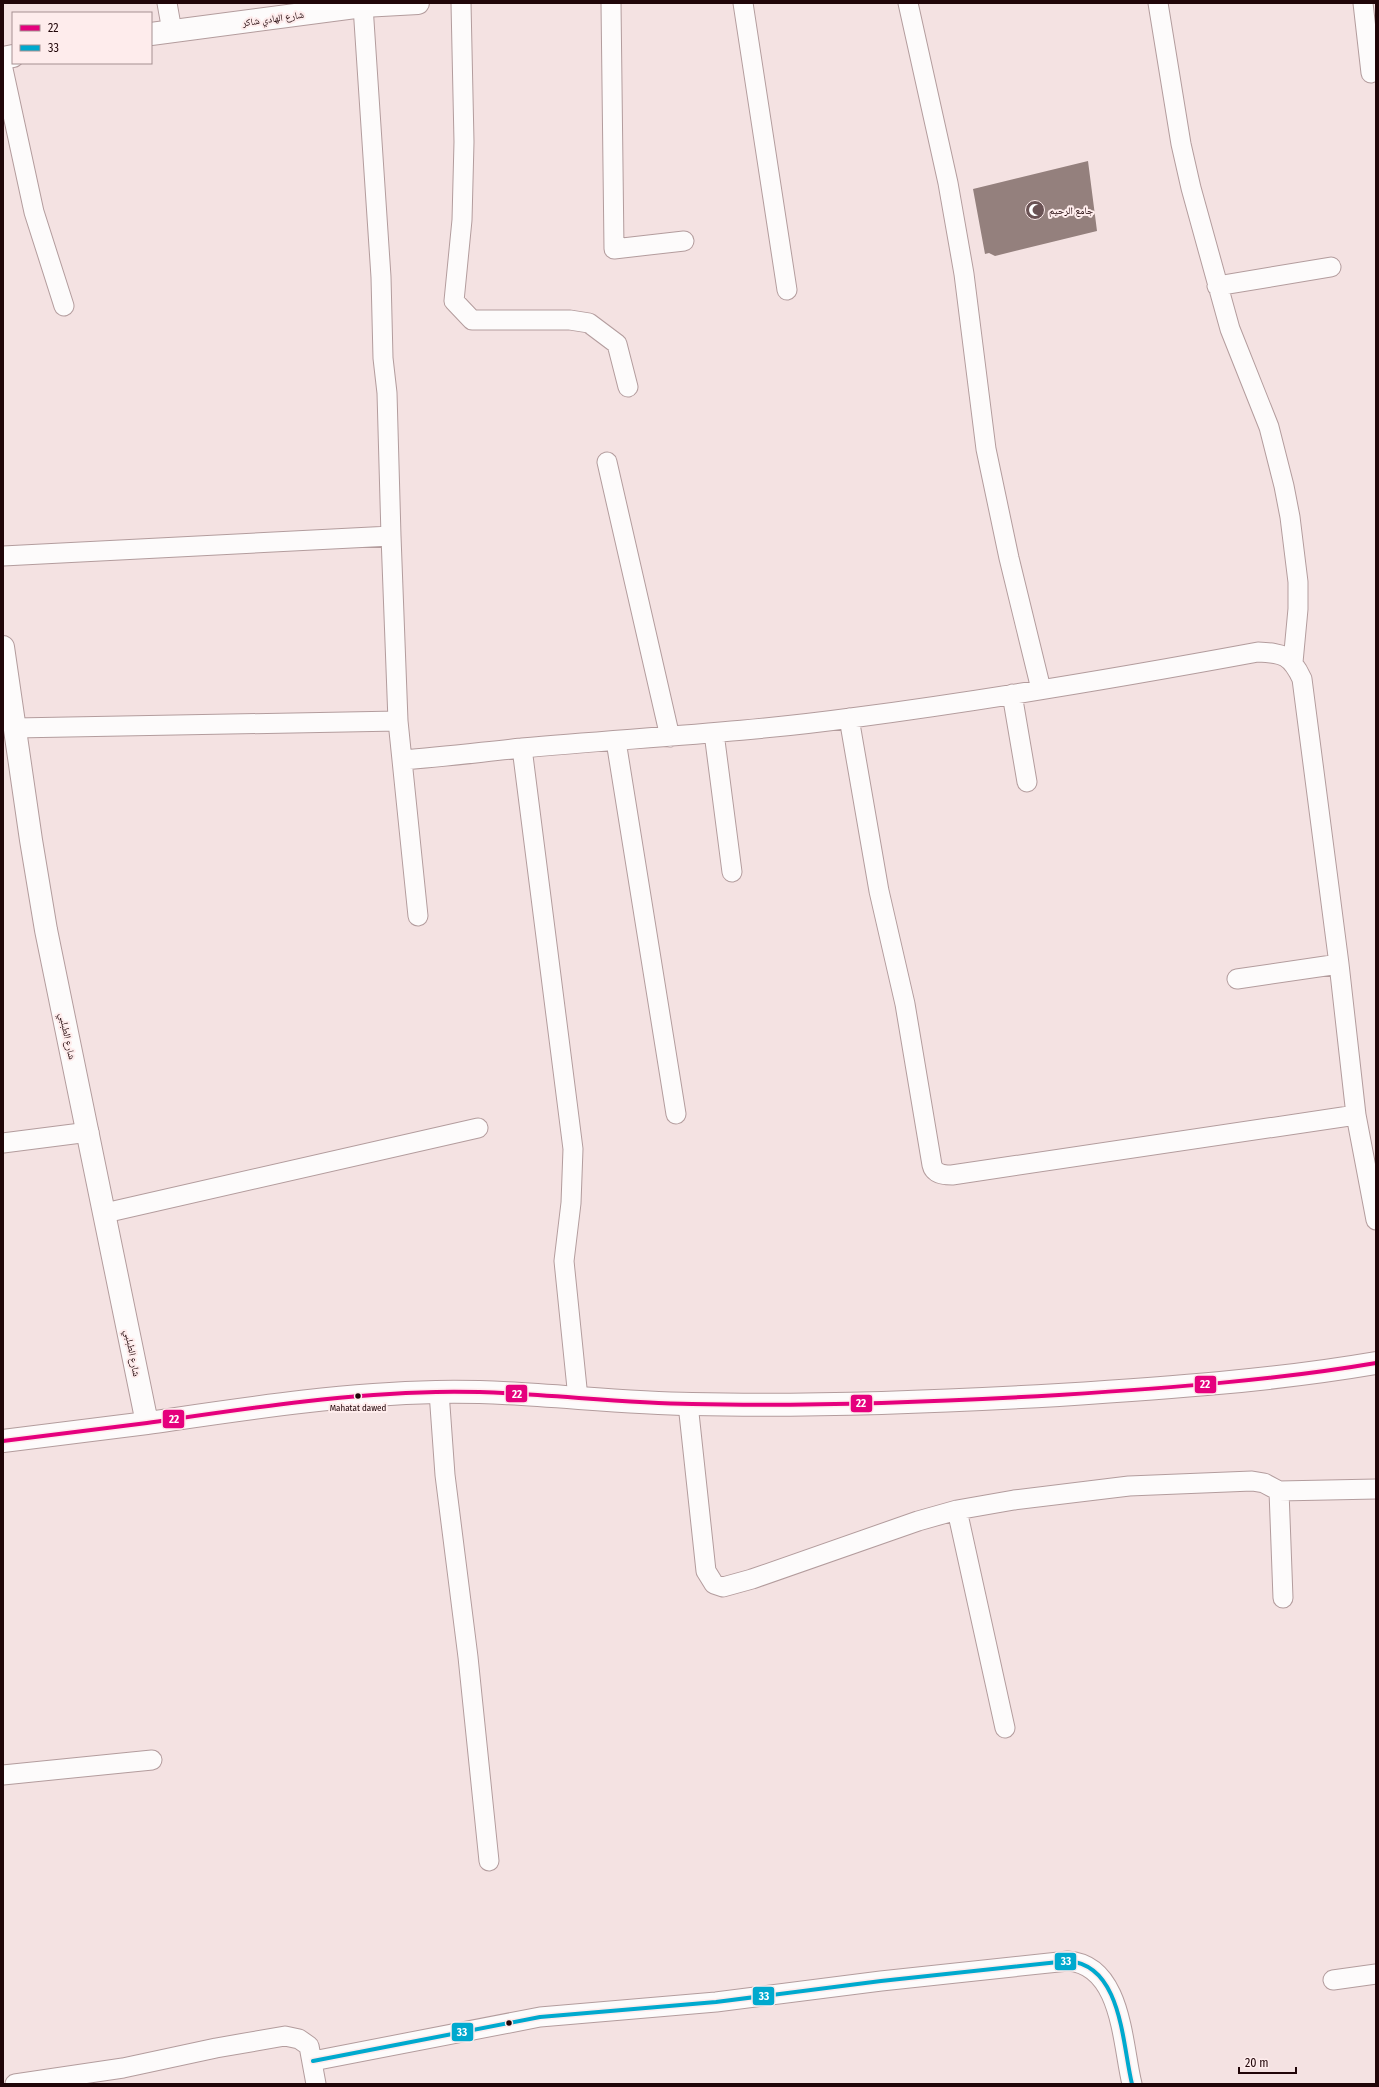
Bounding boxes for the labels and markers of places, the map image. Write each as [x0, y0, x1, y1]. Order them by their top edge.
mosque icon: جامع الرحيم [1024, 199, 1046, 221]
place label: جامع الرحيم [1049, 205, 1094, 218]
marker: Mahatat dawed [353, 1391, 363, 1401]
place label: Mahatat dawed [330, 1403, 387, 1413]
unlabelled marker [504, 2018, 514, 2028]

